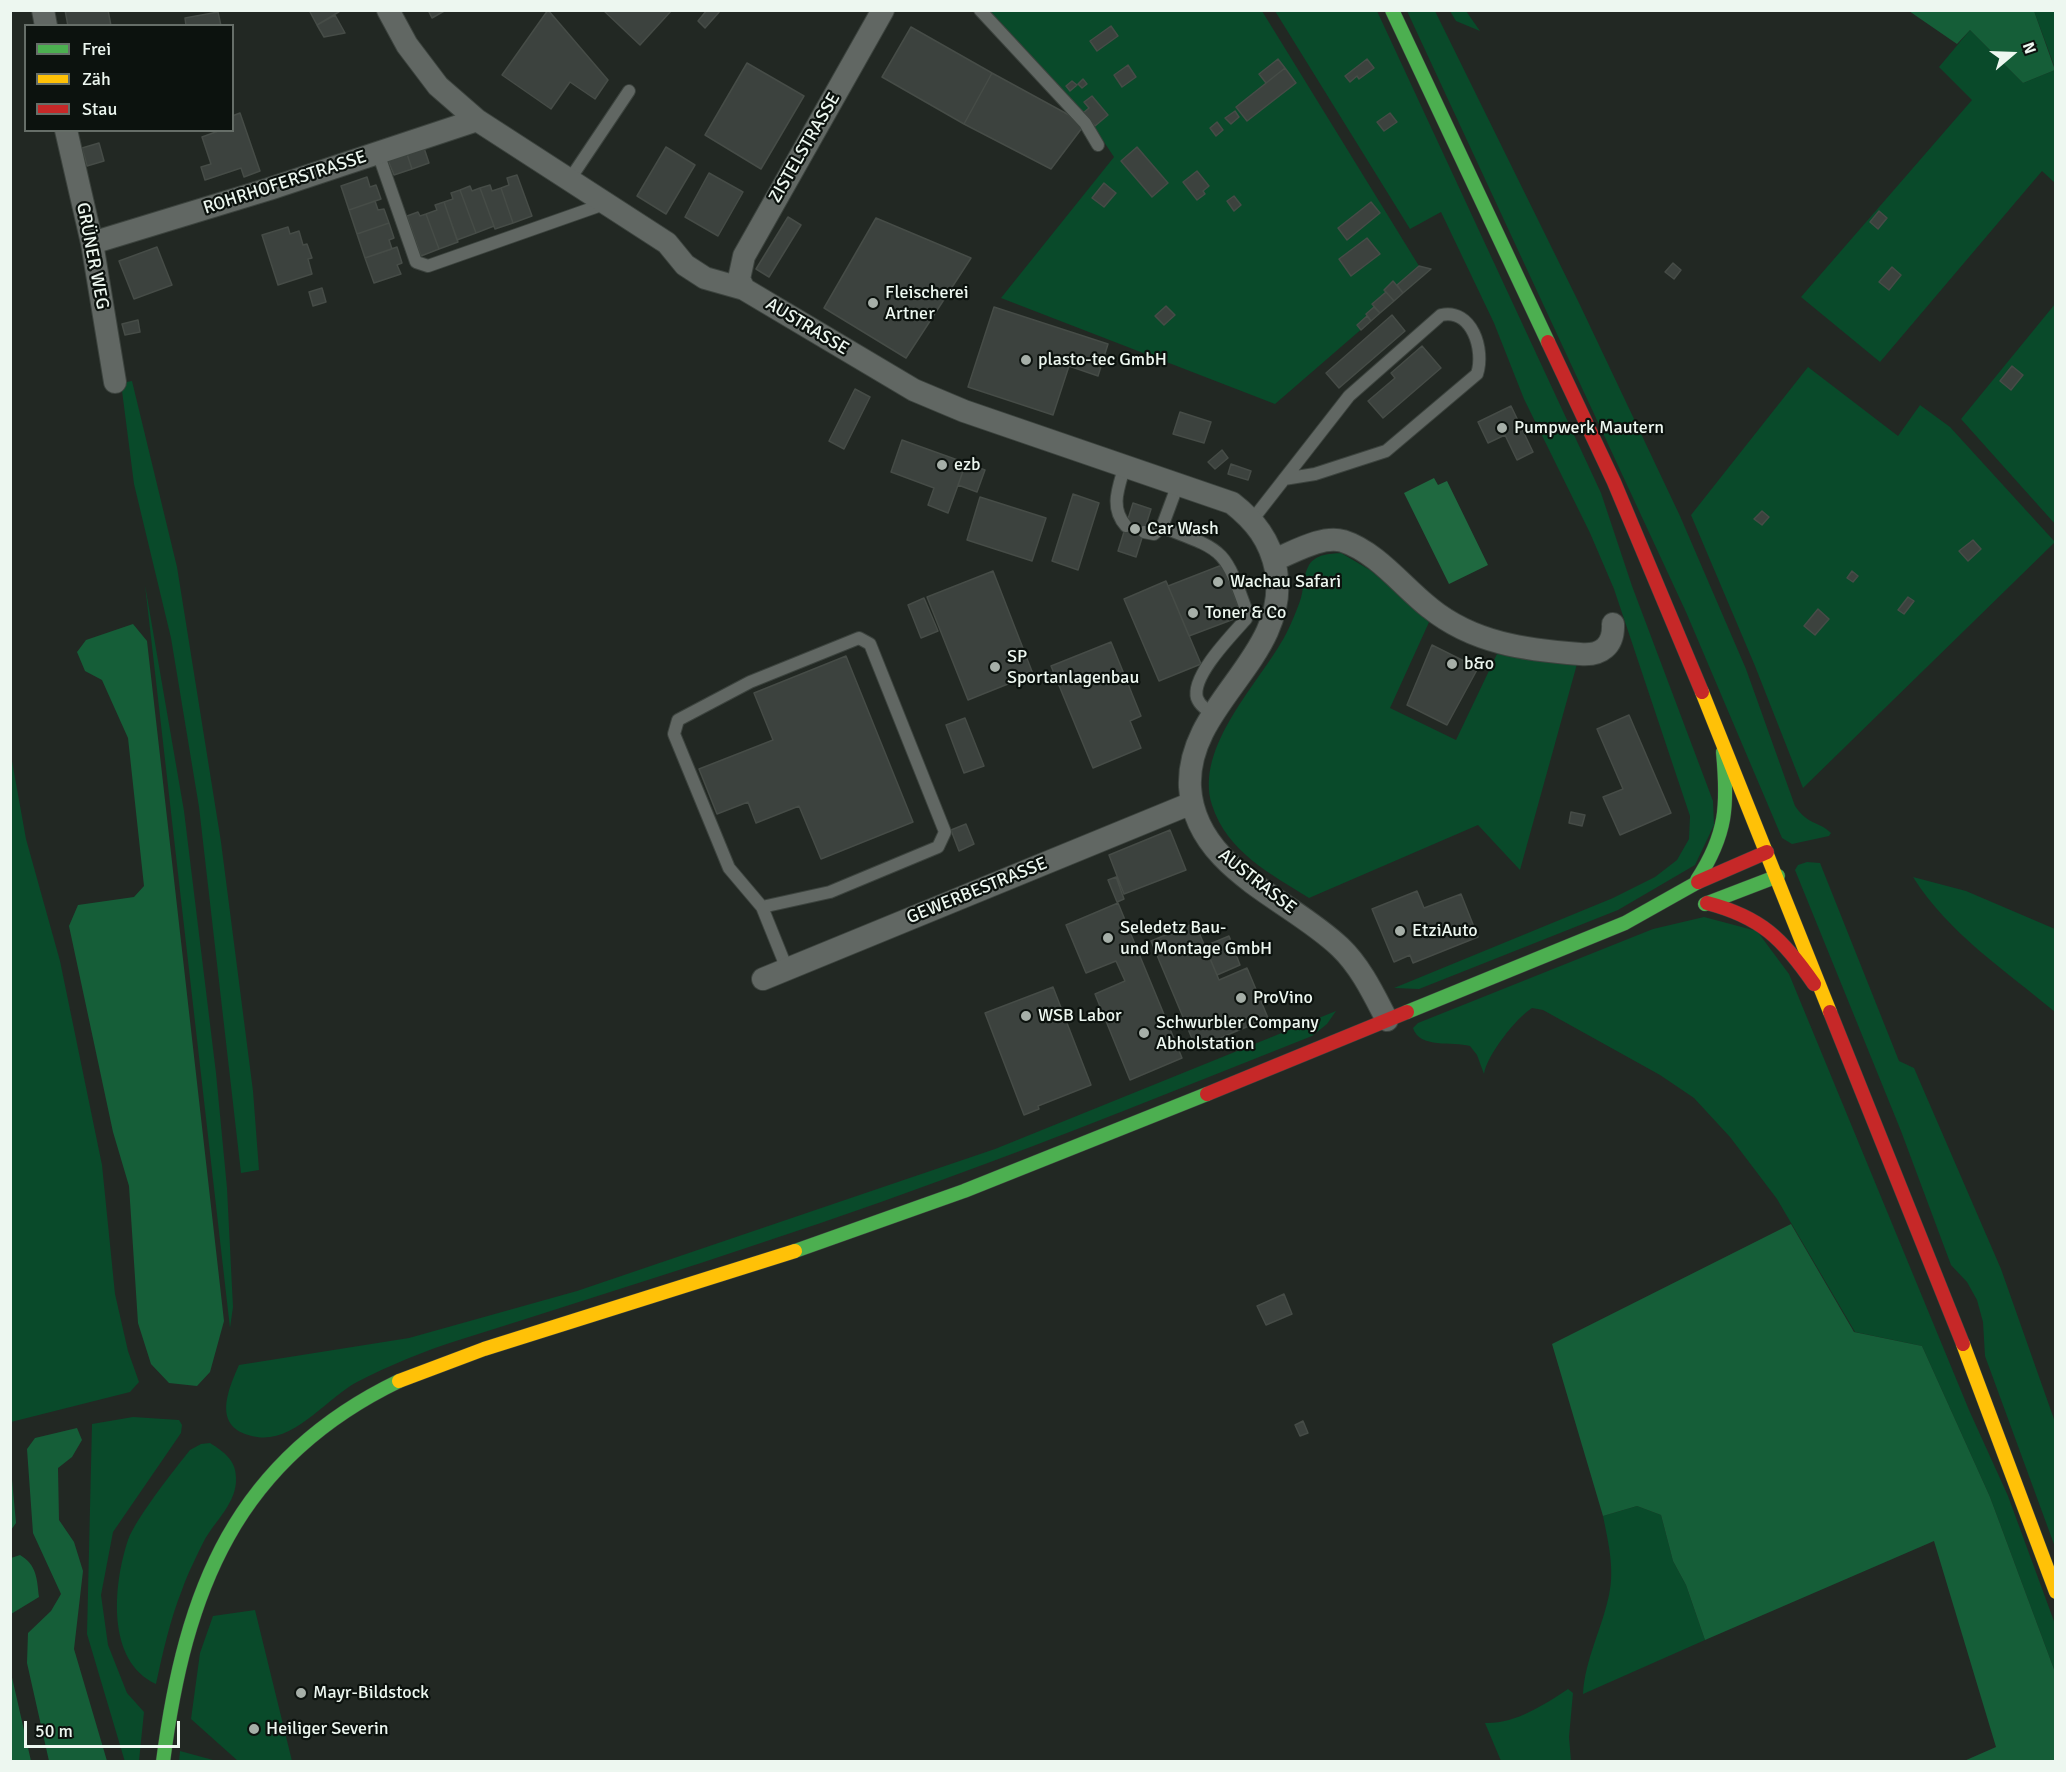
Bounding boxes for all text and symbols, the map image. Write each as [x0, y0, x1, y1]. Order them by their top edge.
legend [24, 24, 234, 132]
north arrow [1982, 24, 2042, 84]
text: Frei [82, 38, 111, 60]
text: N [2018, 40, 2040, 57]
text: Zäh [82, 68, 111, 90]
street label: ZISTELSTRASSE [765, 89, 845, 207]
text: Stau [82, 98, 117, 120]
street label: ROHRHOFERSTRASSE [201, 146, 369, 220]
street label: GRÜNER WEG [71, 201, 113, 311]
place label: Fleischerei Artner [885, 282, 969, 324]
street label: AUSTRASSE [762, 294, 852, 360]
marker: Fleischerei Artner [866, 296, 880, 310]
place label: plasto-tec GmbH [1038, 349, 1167, 371]
marker: plasto-tec GmbH [1019, 353, 1033, 367]
place label: Pumpwerk Mautern [1514, 417, 1664, 439]
marker: Pumpwerk Mautern [1495, 421, 1509, 435]
place label: ezb [954, 454, 981, 476]
marker: ezb [935, 458, 949, 472]
place label: Car Wash [1147, 518, 1219, 540]
marker: Car Wash [1128, 522, 1142, 536]
place label: Wachau Safari [1230, 571, 1341, 593]
marker: Wachau Safari [1211, 575, 1225, 589]
place label: Toner & Co [1205, 602, 1286, 624]
marker: Toner & Co [1186, 606, 1200, 620]
place label: SP Sportanlagenbau [1007, 646, 1139, 688]
place label: b&o [1464, 653, 1494, 675]
marker: b&o [1445, 657, 1459, 671]
marker: SP Sportanlagenbau [988, 660, 1002, 674]
street label: AUSTRASSE [1214, 845, 1300, 919]
street label: GEWERBESTRASSE [904, 853, 1050, 929]
place label: Seledetz Bau- und Montage GmbH [1120, 917, 1272, 960]
place label: EtziAuto [1412, 920, 1478, 942]
marker: EtziAuto [1393, 924, 1407, 938]
marker: Seledetz Bau- und Montage GmbH [1101, 931, 1115, 945]
place label: ProVino [1253, 987, 1313, 1009]
marker: ProVino [1234, 991, 1248, 1005]
place label: WSB Labor [1038, 1005, 1122, 1027]
marker: WSB Labor [1019, 1009, 1033, 1023]
place label: Schwurbler Company Abholstation [1156, 1012, 1319, 1054]
marker: Schwurbler Company Abholstation [1137, 1026, 1151, 1040]
place label: Mayr-Bildstock [313, 1682, 429, 1704]
marker: Mayr-Bildstock [294, 1686, 308, 1700]
scale bar [27, 1709, 183, 1747]
place label: Heiliger Severin [266, 1718, 389, 1740]
text: 50 m [35, 1720, 73, 1742]
marker: Heiliger Severin [247, 1722, 261, 1736]

